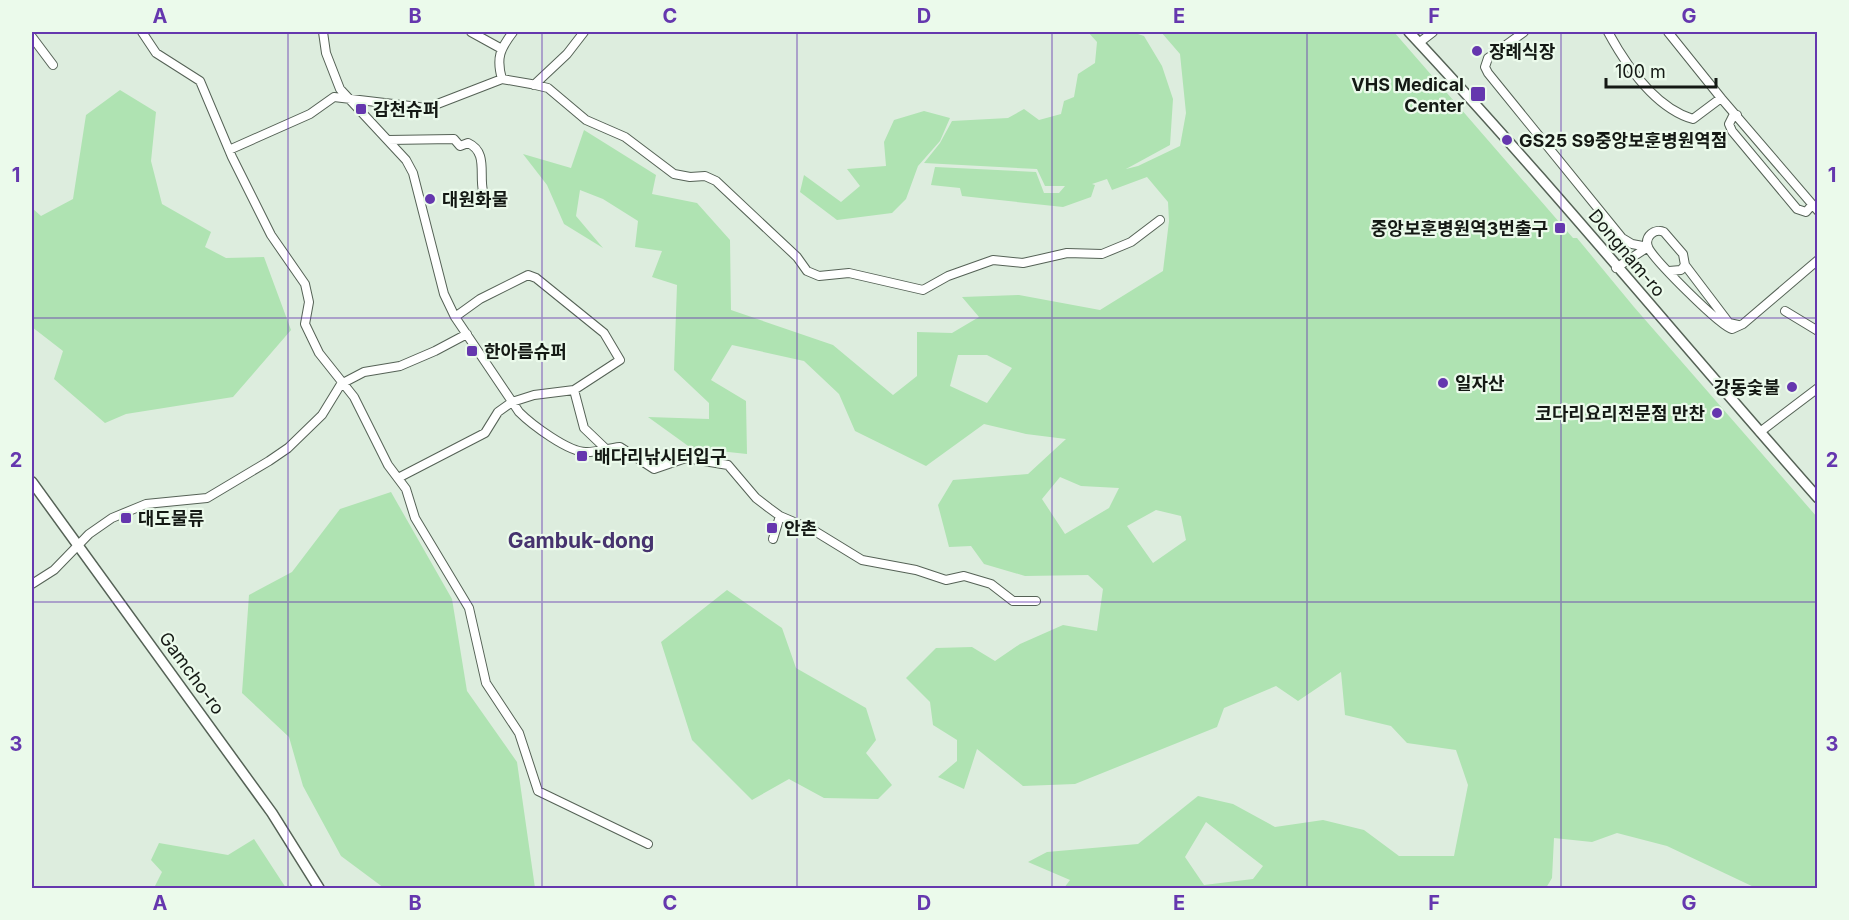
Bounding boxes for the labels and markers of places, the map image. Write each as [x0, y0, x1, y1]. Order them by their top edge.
place label: 장례식장 [1489, 41, 1556, 62]
marker: 장례식장 [1470, 44, 1484, 58]
place label: VHS Medical Center [1351, 74, 1464, 116]
marker: VHS Medical Center [1469, 85, 1487, 103]
place label: 감천슈퍼 [373, 99, 439, 120]
marker: 감천슈퍼 [354, 102, 368, 116]
place label: GS25 S9중앙보훈병원역점 [1519, 130, 1727, 151]
marker: GS25 S9중앙보훈병원역점 [1500, 133, 1514, 147]
place label: 대원화물 [442, 189, 508, 210]
marker: 대원화물 [423, 192, 437, 206]
place label: 중앙보훈병원역3번출구 [1371, 218, 1548, 239]
marker: 중앙보훈병원역3번출구 [1553, 221, 1567, 235]
place label: 한아름슈퍼 [484, 341, 567, 362]
marker: 한아름슈퍼 [465, 344, 479, 358]
place label: 일자산 [1455, 373, 1505, 394]
marker: 일자산 [1436, 376, 1450, 390]
place label: 강동숯불 [1714, 377, 1780, 398]
marker: 강동숯불 [1785, 380, 1799, 394]
place label: 코다리요리전문점 만찬 [1535, 403, 1705, 424]
marker: 코다리요리전문점 만찬 [1710, 406, 1724, 420]
place label: 배다리낚시터입구 [594, 446, 726, 467]
marker: 배다리낚시터입구 [575, 449, 589, 463]
place label: 대도물류 [138, 508, 204, 529]
marker: 대도물류 [119, 511, 133, 525]
place label: 안촌 [784, 518, 817, 539]
marker: 안촌 [765, 521, 779, 535]

